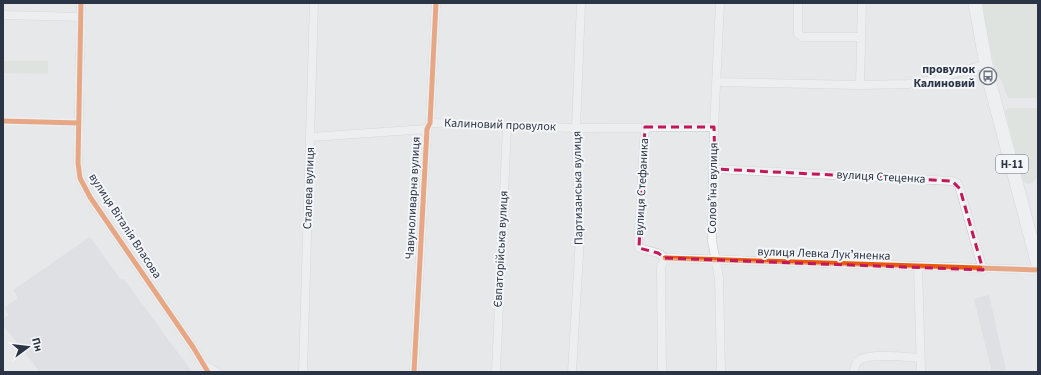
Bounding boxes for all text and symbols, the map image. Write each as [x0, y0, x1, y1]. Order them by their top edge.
place label: провулок Калиновий [913, 61, 975, 92]
bus stop icon: провулок Калиновий [978, 66, 998, 86]
street label: Калиновий провулок [444, 115, 556, 135]
street label: Партизанська вулиця [569, 131, 587, 245]
street label: Чавуноливарна вулиця [401, 136, 425, 260]
street label: вулиця Стефаника [631, 138, 653, 236]
street label: Соловʼїна вулиця [704, 142, 722, 234]
street label: Сталева вулиця [299, 147, 319, 229]
road number: Н-11 [996, 155, 1028, 173]
street label: вулиця Стеценка [836, 166, 926, 188]
street label: вулиця Віталія Власова [84, 170, 166, 282]
street label: Євпаторійська вулиця [489, 190, 513, 308]
street label: вулиця Левка Лукʼяненка [757, 243, 891, 265]
north arrow [8, 327, 48, 367]
text: Пн [28, 336, 46, 353]

